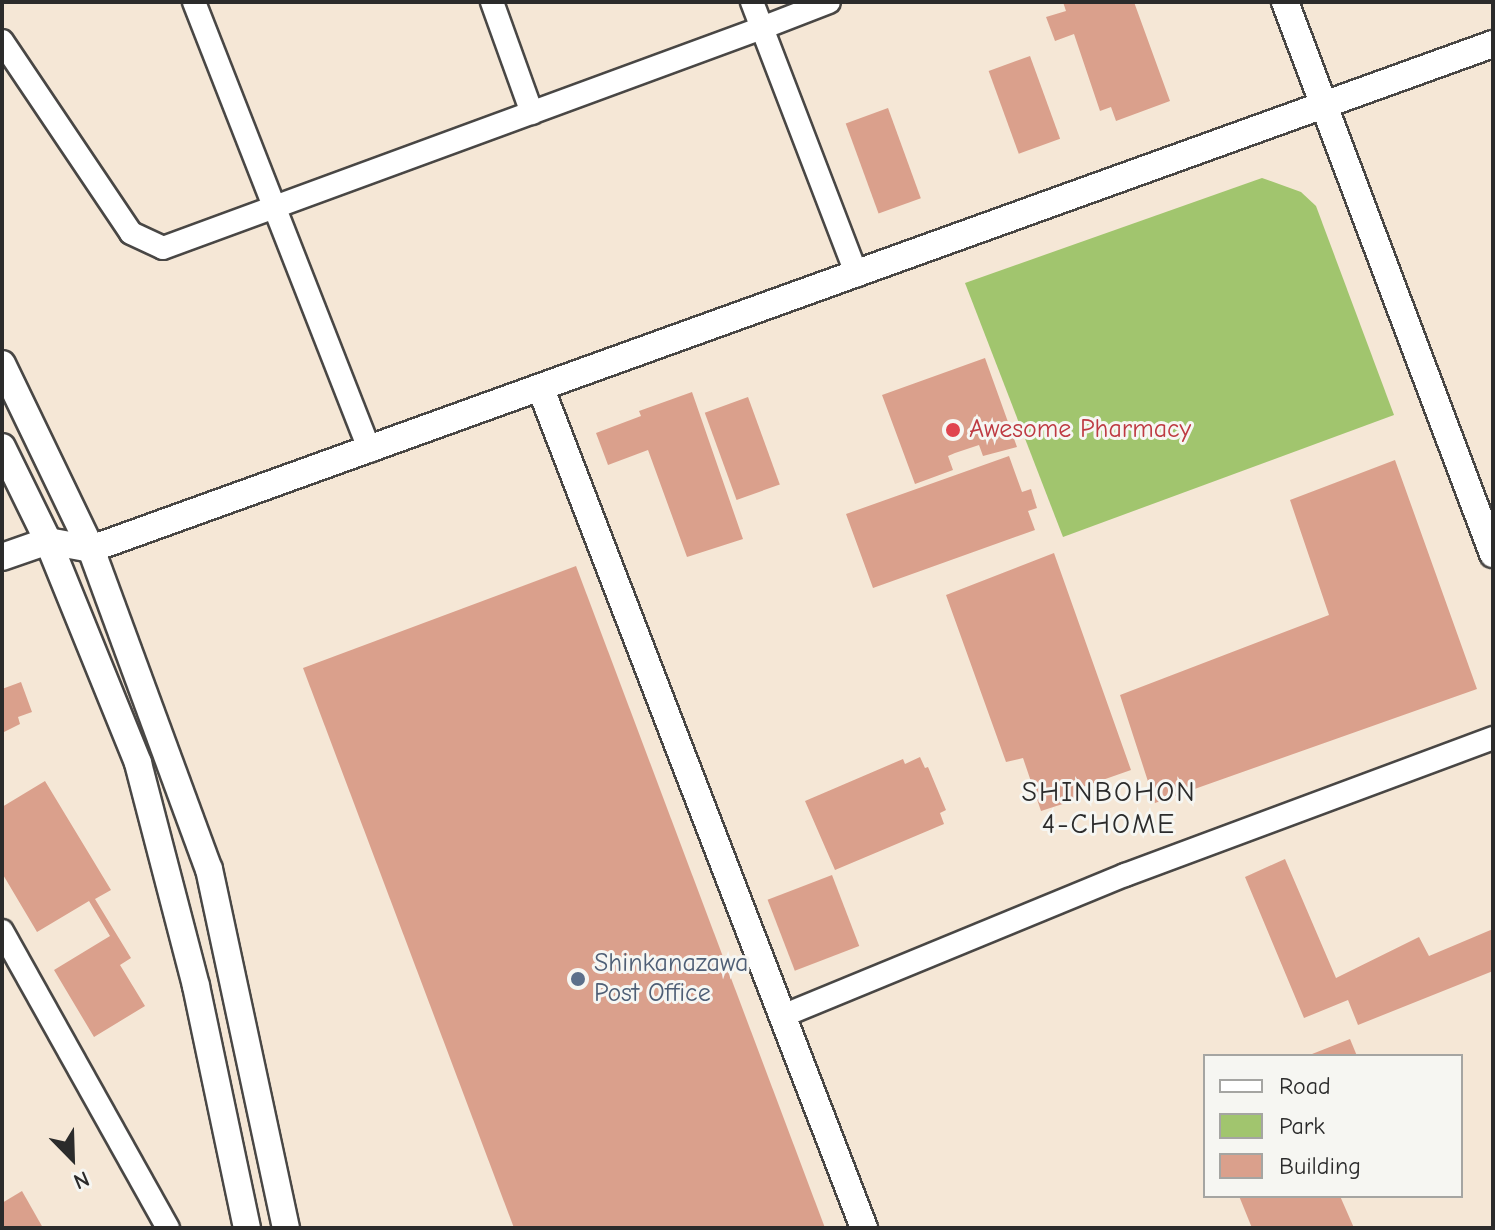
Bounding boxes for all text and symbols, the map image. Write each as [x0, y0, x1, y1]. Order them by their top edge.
place label: Awesome Pharmacy [969, 414, 1191, 446]
marker: Awesome Pharmacy [944, 421, 962, 439]
district label: SHINBOHON 4-CHOME [1021, 775, 1197, 841]
place label: Shinkanazawa Post Office [594, 948, 748, 1010]
marker: Shinkanazawa Post Office [569, 970, 587, 988]
legend [1203, 1054, 1463, 1198]
text: Road [1279, 1072, 1331, 1100]
text: Park [1279, 1112, 1325, 1140]
north arrow [32, 1118, 112, 1198]
text: Building [1279, 1152, 1361, 1180]
text: N [70, 1165, 93, 1195]

